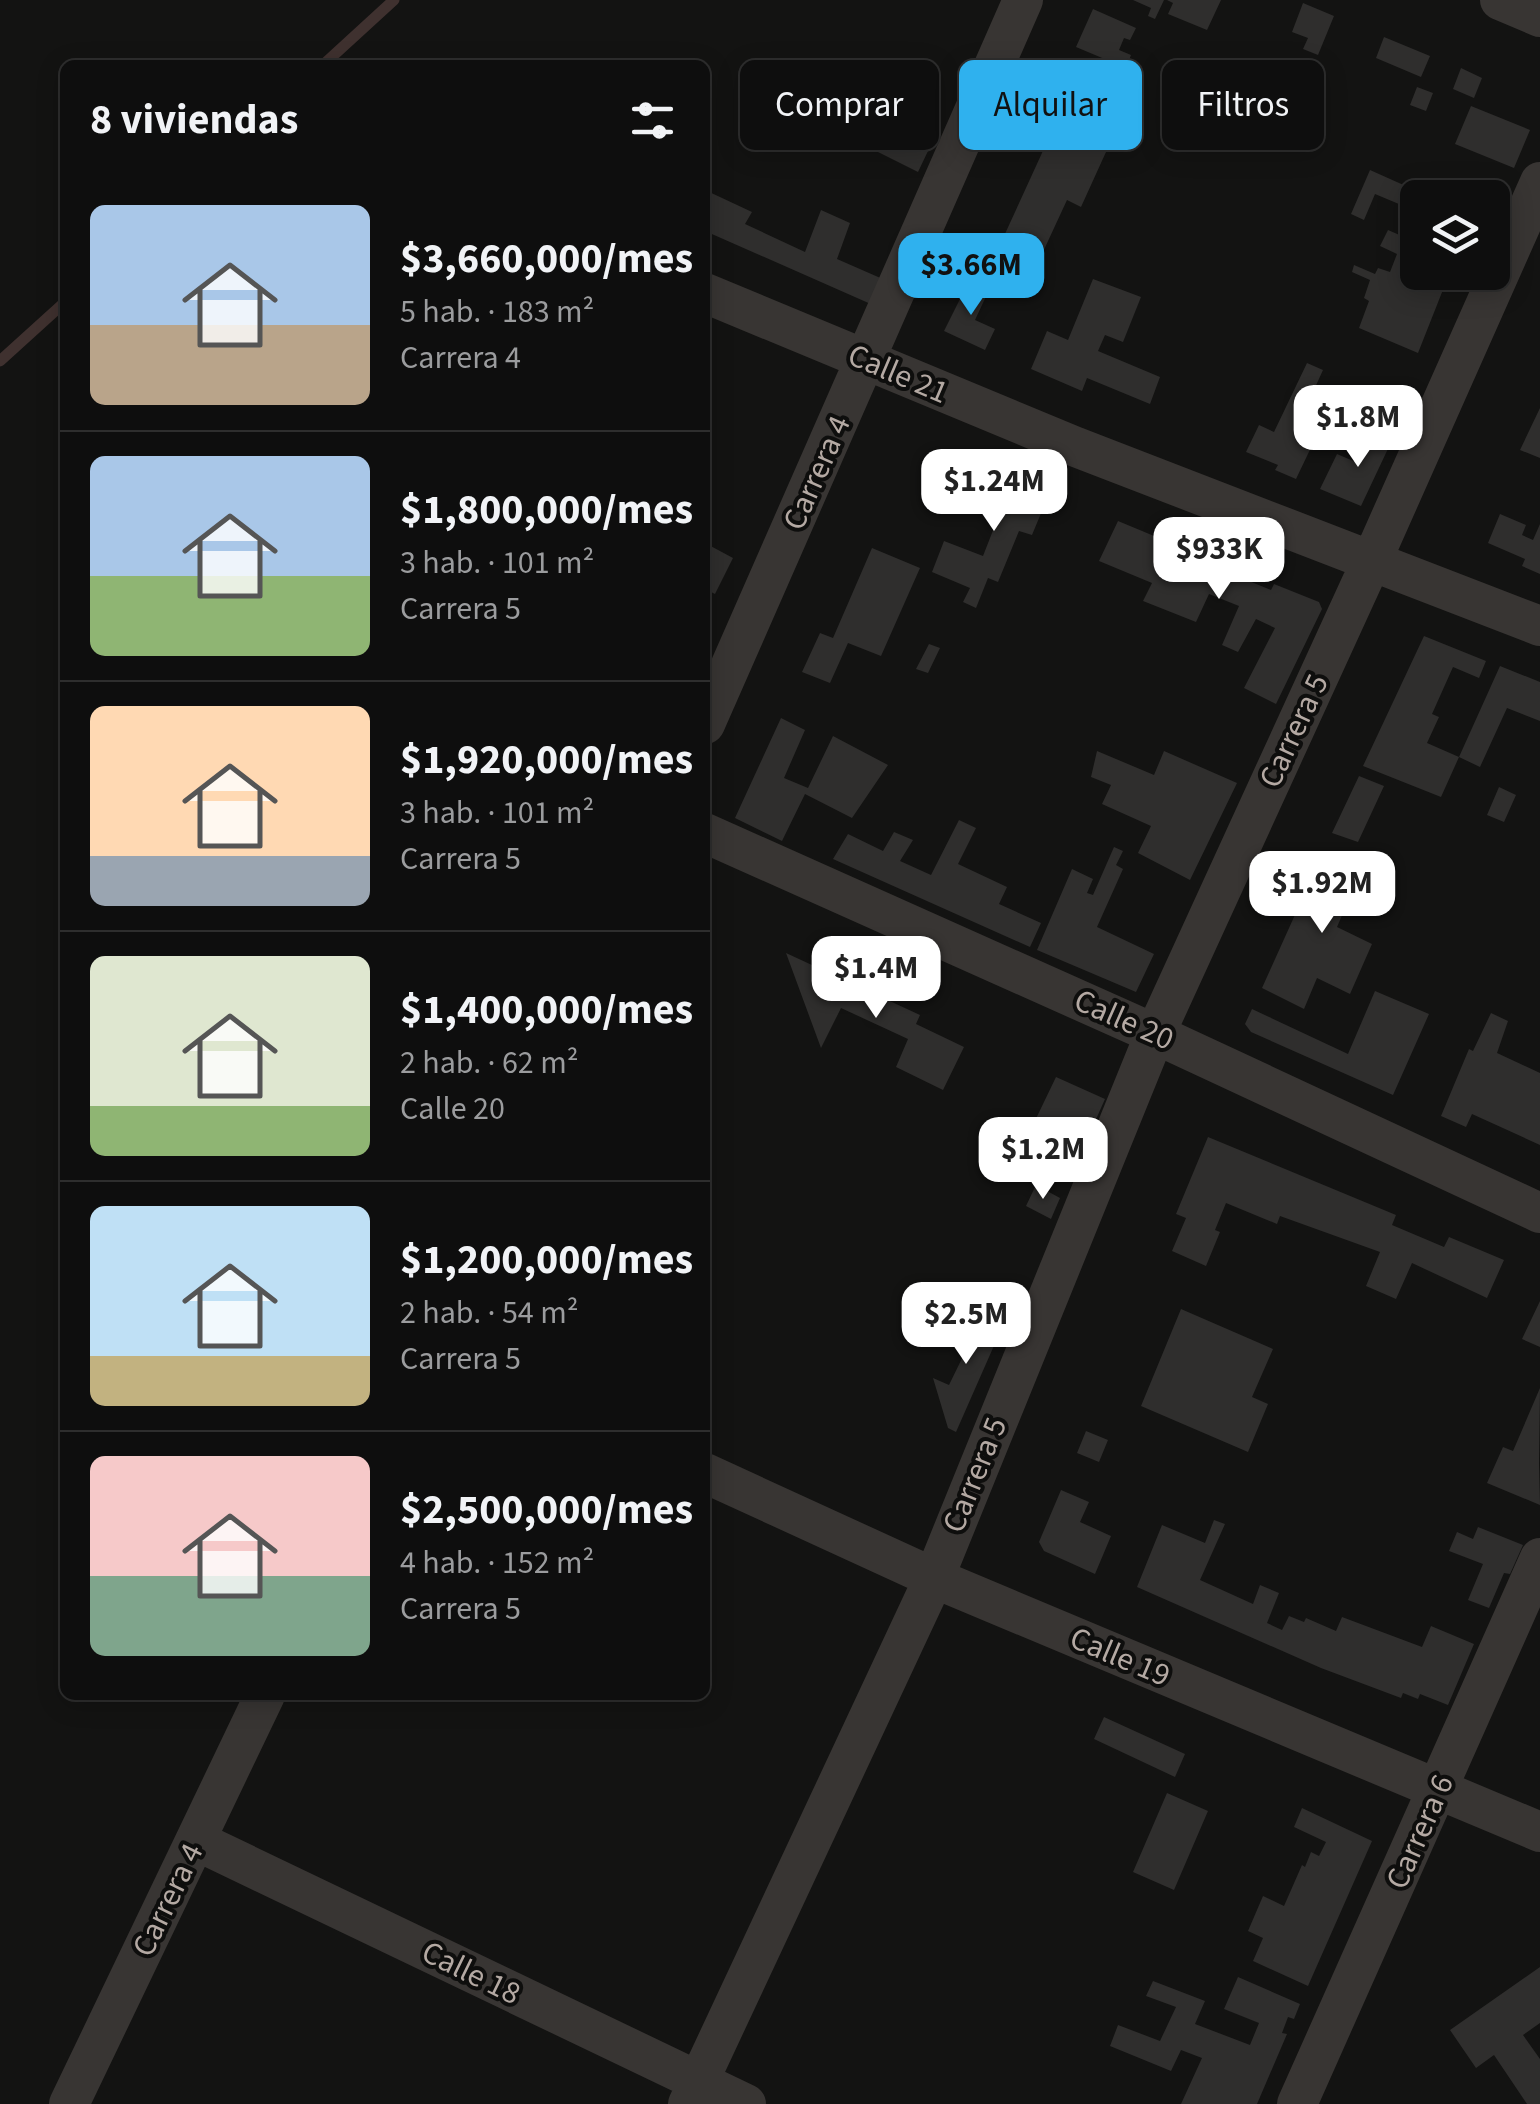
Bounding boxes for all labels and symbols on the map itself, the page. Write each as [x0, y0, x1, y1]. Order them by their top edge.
pin: $3.66M [890, 233, 1052, 318]
street label: Calle 21 [841, 332, 955, 416]
pin: $1.8M [1288, 385, 1428, 470]
street label: Carrera 4 [771, 408, 863, 538]
pin: $1.24M [913, 449, 1075, 534]
pin: $933K [1149, 517, 1289, 602]
street label: Carrera 5 [1248, 666, 1340, 796]
pin: $1.92M [1241, 851, 1403, 936]
pin: $1.4M [806, 936, 946, 1021]
street label: Calle 20 [1067, 978, 1181, 1062]
pin: $1.2M [973, 1117, 1113, 1202]
pin: $2.5M [896, 1282, 1036, 1367]
street label: Carrera 5 [931, 1410, 1019, 1540]
street label: Calle 19 [1063, 1615, 1177, 1699]
street label: Carrera 6 [1374, 1767, 1466, 1897]
street label: Carrera 4 [121, 1835, 215, 1964]
street label: Calle 18 [414, 1929, 528, 2017]

